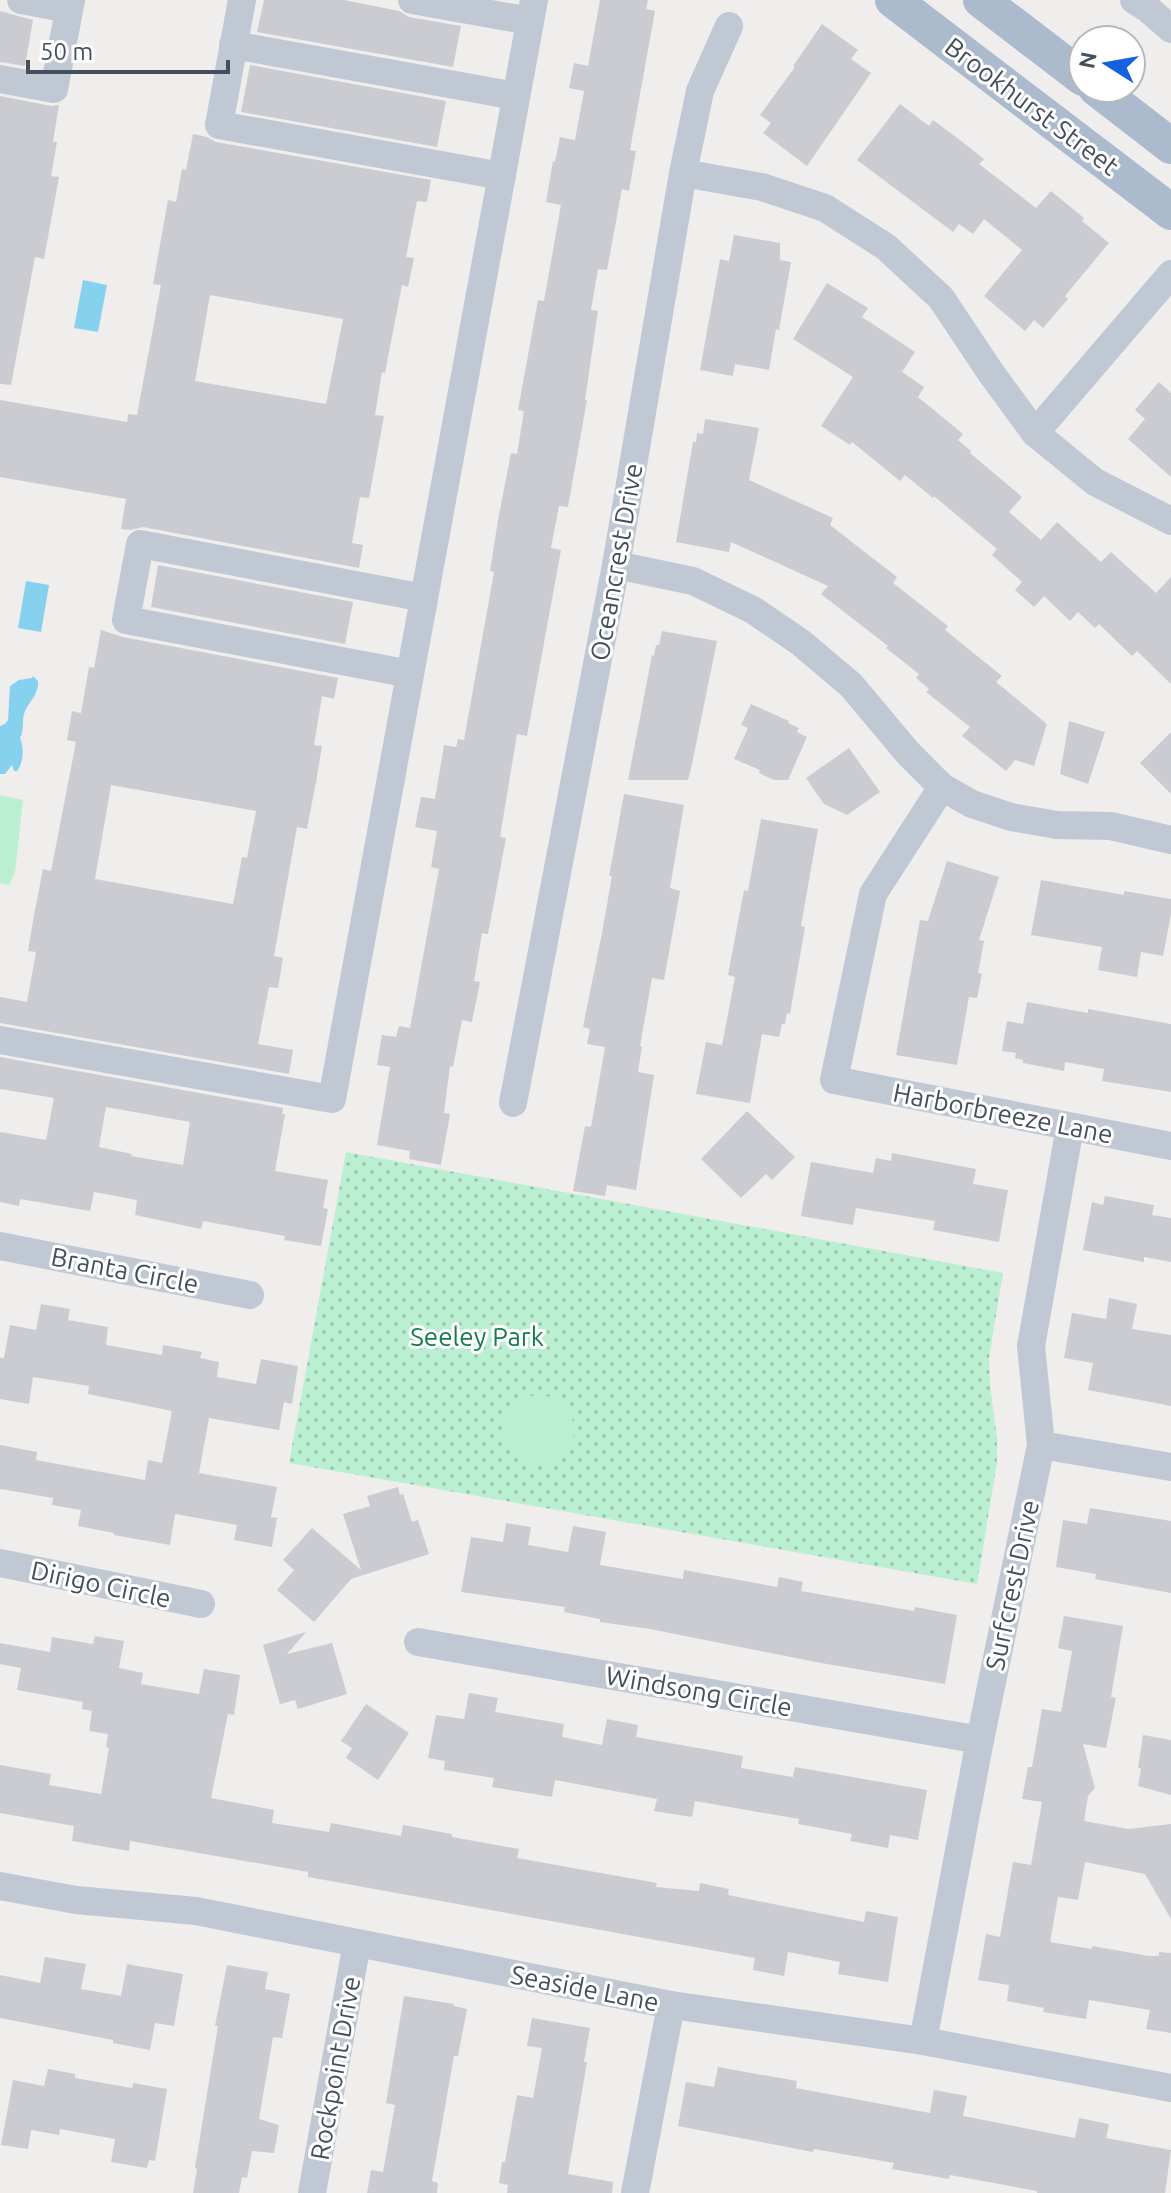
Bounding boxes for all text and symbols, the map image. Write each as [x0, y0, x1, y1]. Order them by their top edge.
scale bar [28, 24, 228, 74]
north arrow [1067, 24, 1147, 104]
street label: Brookhurst Street [940, 31, 1124, 181]
text: 50 m [40, 38, 93, 65]
text: N [1073, 50, 1101, 71]
street label: Oceancrest Drive [584, 461, 648, 663]
street label: Harborbreeze Lane [891, 1077, 1115, 1149]
street label: Branta Circle [49, 1242, 201, 1298]
park label: Seeley Park [410, 1322, 544, 1351]
street label: Surfcrest Drive [980, 1497, 1044, 1673]
street label: Dirigo Circle [28, 1555, 174, 1613]
street label: Windsong Circle [604, 1660, 794, 1722]
street label: Seaside Lane [508, 1959, 662, 2017]
street label: Rockpoint Drive [305, 1974, 365, 2162]

